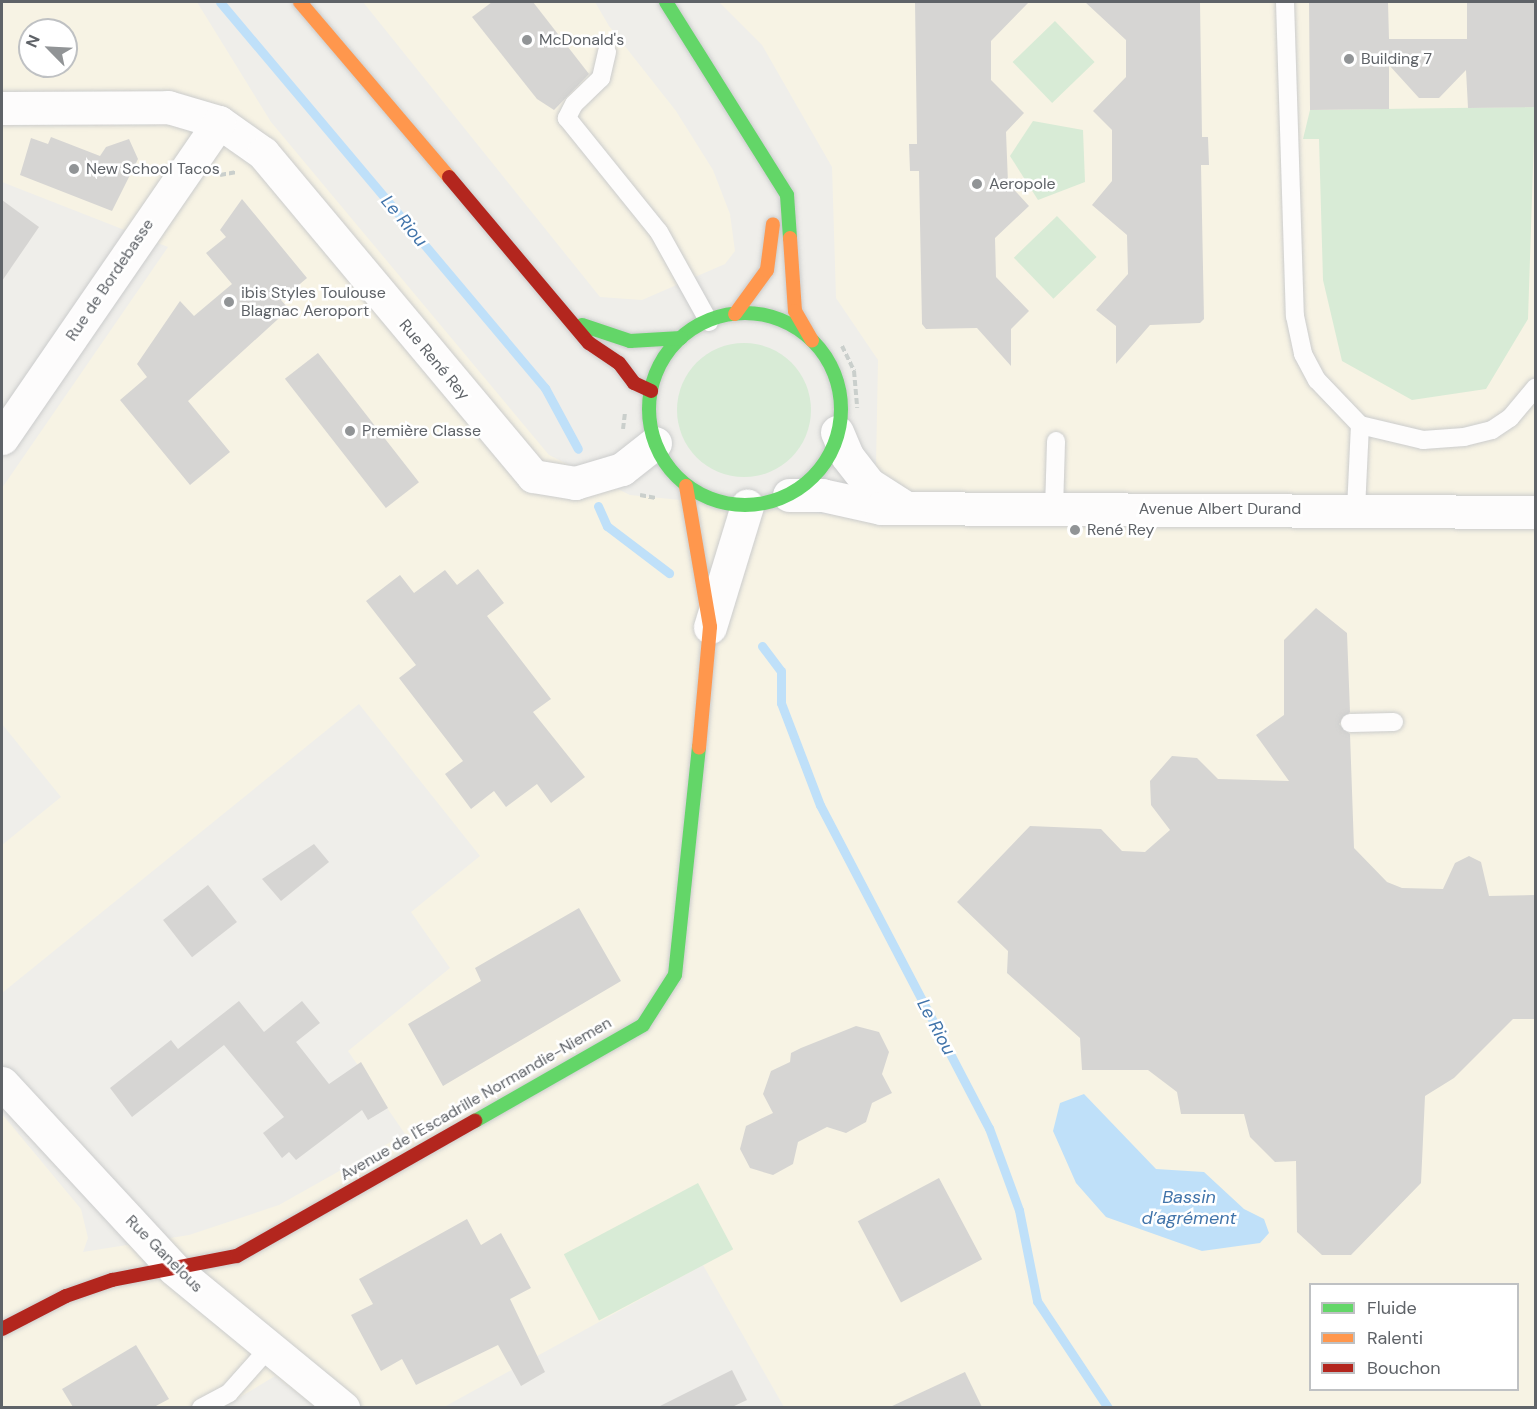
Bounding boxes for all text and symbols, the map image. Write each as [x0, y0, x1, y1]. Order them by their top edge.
north arrow [18, 18, 78, 78]
place label: McDonald's [539, 30, 624, 50]
text: N [21, 32, 45, 51]
marker: McDonald's [520, 33, 534, 47]
place label: Building 7 [1361, 49, 1432, 69]
marker: Building 7 [1342, 52, 1356, 66]
place label: New School Tacos [86, 159, 220, 179]
marker: New School Tacos [67, 162, 81, 176]
place label: Aeropole [989, 174, 1056, 194]
marker: Aeropole [970, 177, 984, 191]
water label: Le Riou [376, 191, 432, 251]
street label: Rue de Bordebasse [62, 215, 158, 345]
place label: ibis Styles Toulouse Blagnac Aeroport [241, 283, 386, 321]
marker: ibis Styles Toulouse Blagnac Aeroport [222, 295, 236, 309]
street label: Rue René Rey [395, 316, 473, 404]
place label: Première Classe [362, 421, 481, 441]
marker: Première Classe [343, 424, 357, 438]
street label: Avenue Albert Durand [1139, 499, 1301, 519]
place label: René Rey [1087, 520, 1154, 540]
marker: René Rey [1068, 523, 1082, 537]
water label: Le Riou [912, 995, 960, 1059]
street label: Avenue de l'Escadrille Normandie-Niemen [337, 1013, 615, 1185]
water label: Bassin d’agrément [1141, 1187, 1237, 1230]
street label: Rue Ganelous [121, 1211, 207, 1297]
legend [1309, 1283, 1519, 1391]
text: Fluide [1367, 1296, 1417, 1320]
text: Ralenti [1367, 1326, 1423, 1350]
text: Bouchon [1367, 1356, 1441, 1380]

